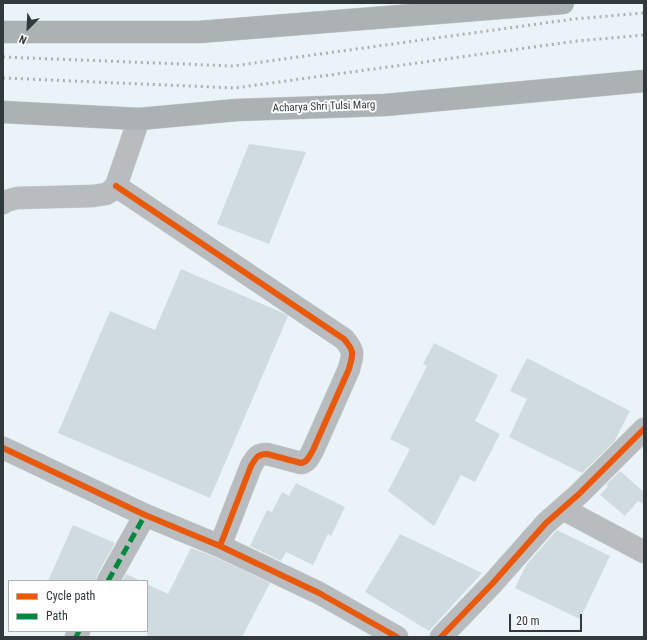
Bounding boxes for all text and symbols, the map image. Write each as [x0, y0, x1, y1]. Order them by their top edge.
north arrow [8, 8, 48, 48]
text: N [17, 32, 29, 47]
street label: Acharya Shri Tulsi Marg [273, 99, 375, 115]
legend [8, 580, 148, 632]
text: Cycle path [46, 589, 95, 603]
scale bar [511, 606, 584, 632]
text: Path [46, 609, 68, 623]
text: 20 m [516, 614, 540, 628]

